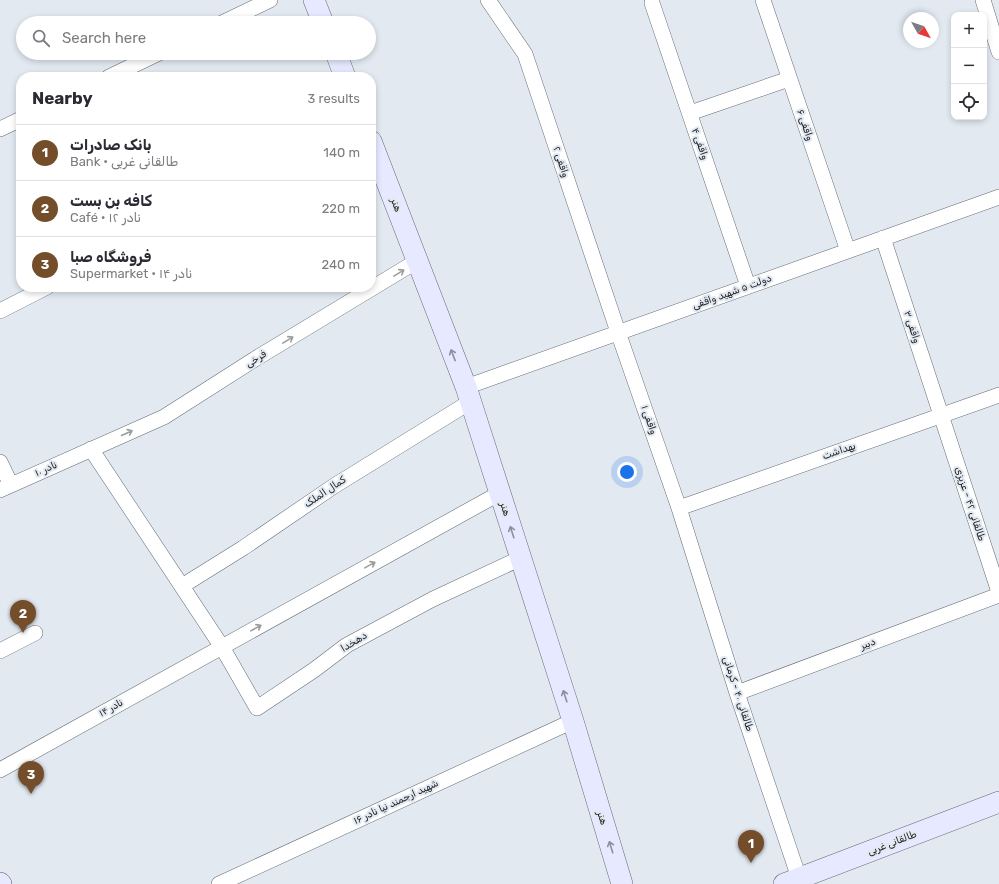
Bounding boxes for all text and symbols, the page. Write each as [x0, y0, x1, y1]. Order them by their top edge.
north arrow [903, 12, 939, 48]
map controls [951, 12, 987, 120]
button: + [951, 12, 987, 48]
search box [16, 16, 376, 60]
icon: search [30, 27, 52, 49]
text: Search here [62, 29, 146, 47]
button: − [951, 48, 987, 84]
button: locate [951, 84, 987, 120]
text: Nearby [32, 88, 93, 108]
text: 3 results [308, 91, 360, 106]
street label: واقفی ۶ [794, 108, 816, 142]
street label: واقفی ۴ [689, 127, 711, 161]
text: بانک صادرات [70, 136, 152, 154]
text: 1 [42, 145, 48, 160]
text: 140 m [323, 145, 360, 160]
street label: واقفی ۲ [550, 145, 572, 179]
text: Bank · طالقانی غربی [70, 154, 178, 169]
text: کافه بن بست [70, 192, 152, 210]
street label: هنر [388, 195, 404, 214]
text: 2 [41, 201, 49, 216]
text: 220 m [322, 201, 360, 216]
text: Café · نادر ۱۲ [70, 210, 141, 225]
text: فروشگاه صبا [70, 248, 151, 266]
text: 3 [41, 257, 49, 272]
text: 240 m [321, 257, 360, 272]
text: Supermarket · نادر ۱۴ [70, 266, 192, 281]
one-way arrow [393, 268, 405, 276]
street label: دولت ۵ شهید واقفی [691, 272, 774, 312]
street label: واقفی ۳ [901, 309, 923, 345]
one-way arrow [282, 335, 294, 343]
street label: فرخی [243, 348, 269, 370]
one-way arrow [449, 350, 457, 362]
street label: واقفی ۱ [638, 404, 660, 436]
one-way arrow [121, 429, 133, 436]
street label: بهداشت [821, 440, 857, 462]
street label: نادر ۱۰ [33, 459, 59, 479]
your location [617, 462, 637, 482]
street label: طالقانی ۴۲ - عزیزی [952, 465, 988, 543]
street label: کمال الملک [302, 473, 348, 510]
street label: هنر [497, 500, 513, 518]
one-way arrow [508, 525, 515, 538]
one-way arrow [364, 560, 376, 568]
pin: 2 [10, 600, 36, 633]
one-way arrow [250, 623, 262, 631]
street label: دهخدا [339, 629, 370, 655]
street label: دبیر [858, 636, 878, 653]
street label: طالقانی ۴۰ - کرمانی [720, 655, 756, 733]
one-way arrow [561, 689, 568, 702]
street label: نادر ۱۴ [97, 697, 125, 719]
pin: 3 [18, 761, 44, 794]
street label: شهید ارجمند نیا نادر ۱۶ [352, 777, 440, 827]
street label: هنر [594, 809, 610, 827]
street label: طالقانی غربی [866, 828, 918, 858]
pin: 1 [738, 830, 764, 863]
one-way arrow [607, 840, 614, 853]

